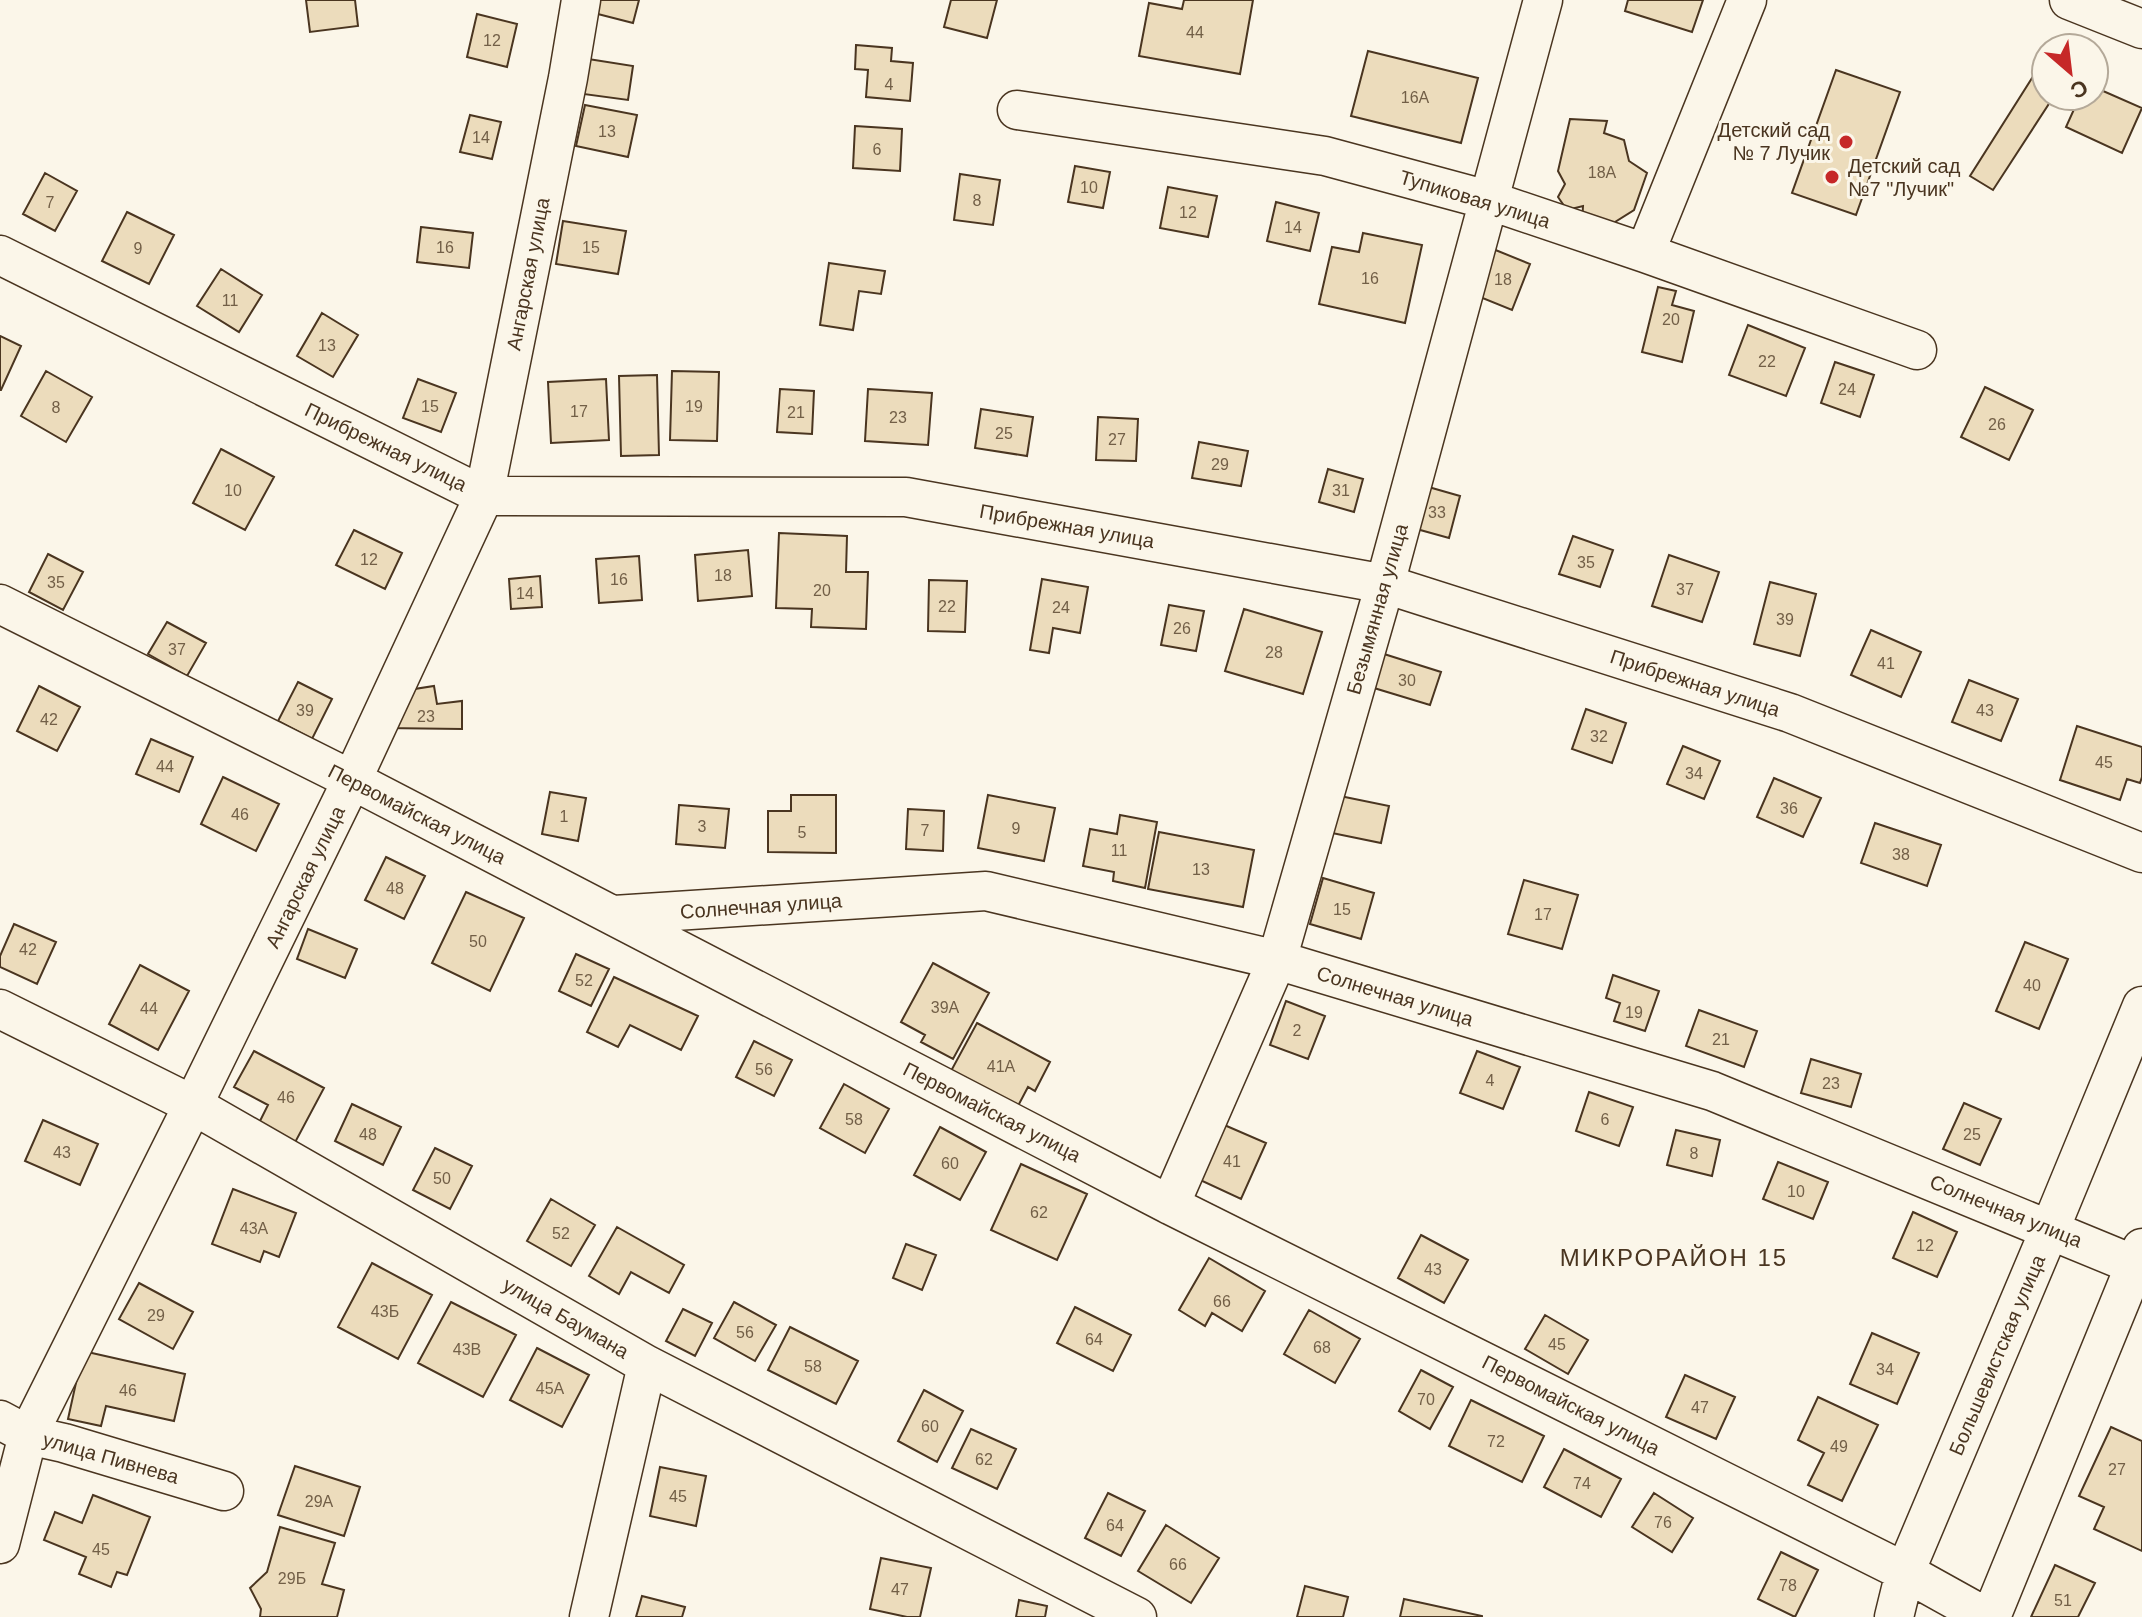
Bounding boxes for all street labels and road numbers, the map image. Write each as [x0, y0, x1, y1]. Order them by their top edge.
street label: Тупиковая улица [1397, 166, 1554, 233]
street label: Ангарская улица [502, 195, 554, 352]
street label: Прибрежная улица [302, 398, 471, 496]
street label: Прибрежная улица [978, 500, 1157, 552]
street label: Безымянная улица [1342, 520, 1412, 697]
street label: Прибрежная улица [1607, 645, 1783, 721]
street label: Первомайская улица [325, 760, 510, 869]
street label: Ангарская улица [261, 802, 349, 952]
street label: Солнечная улица [679, 889, 844, 923]
street label: Солнечная улица [1314, 962, 1477, 1030]
street label: Первомайская улица [900, 1058, 1085, 1167]
street label: Солнечная улица [1927, 1170, 2086, 1252]
street label: Большевистская улица [1945, 1251, 2050, 1458]
street label: улица Баумана [499, 1273, 633, 1363]
street label: Первомайская улица [1479, 1351, 1664, 1460]
street label: улица Пивнева [40, 1428, 182, 1488]

